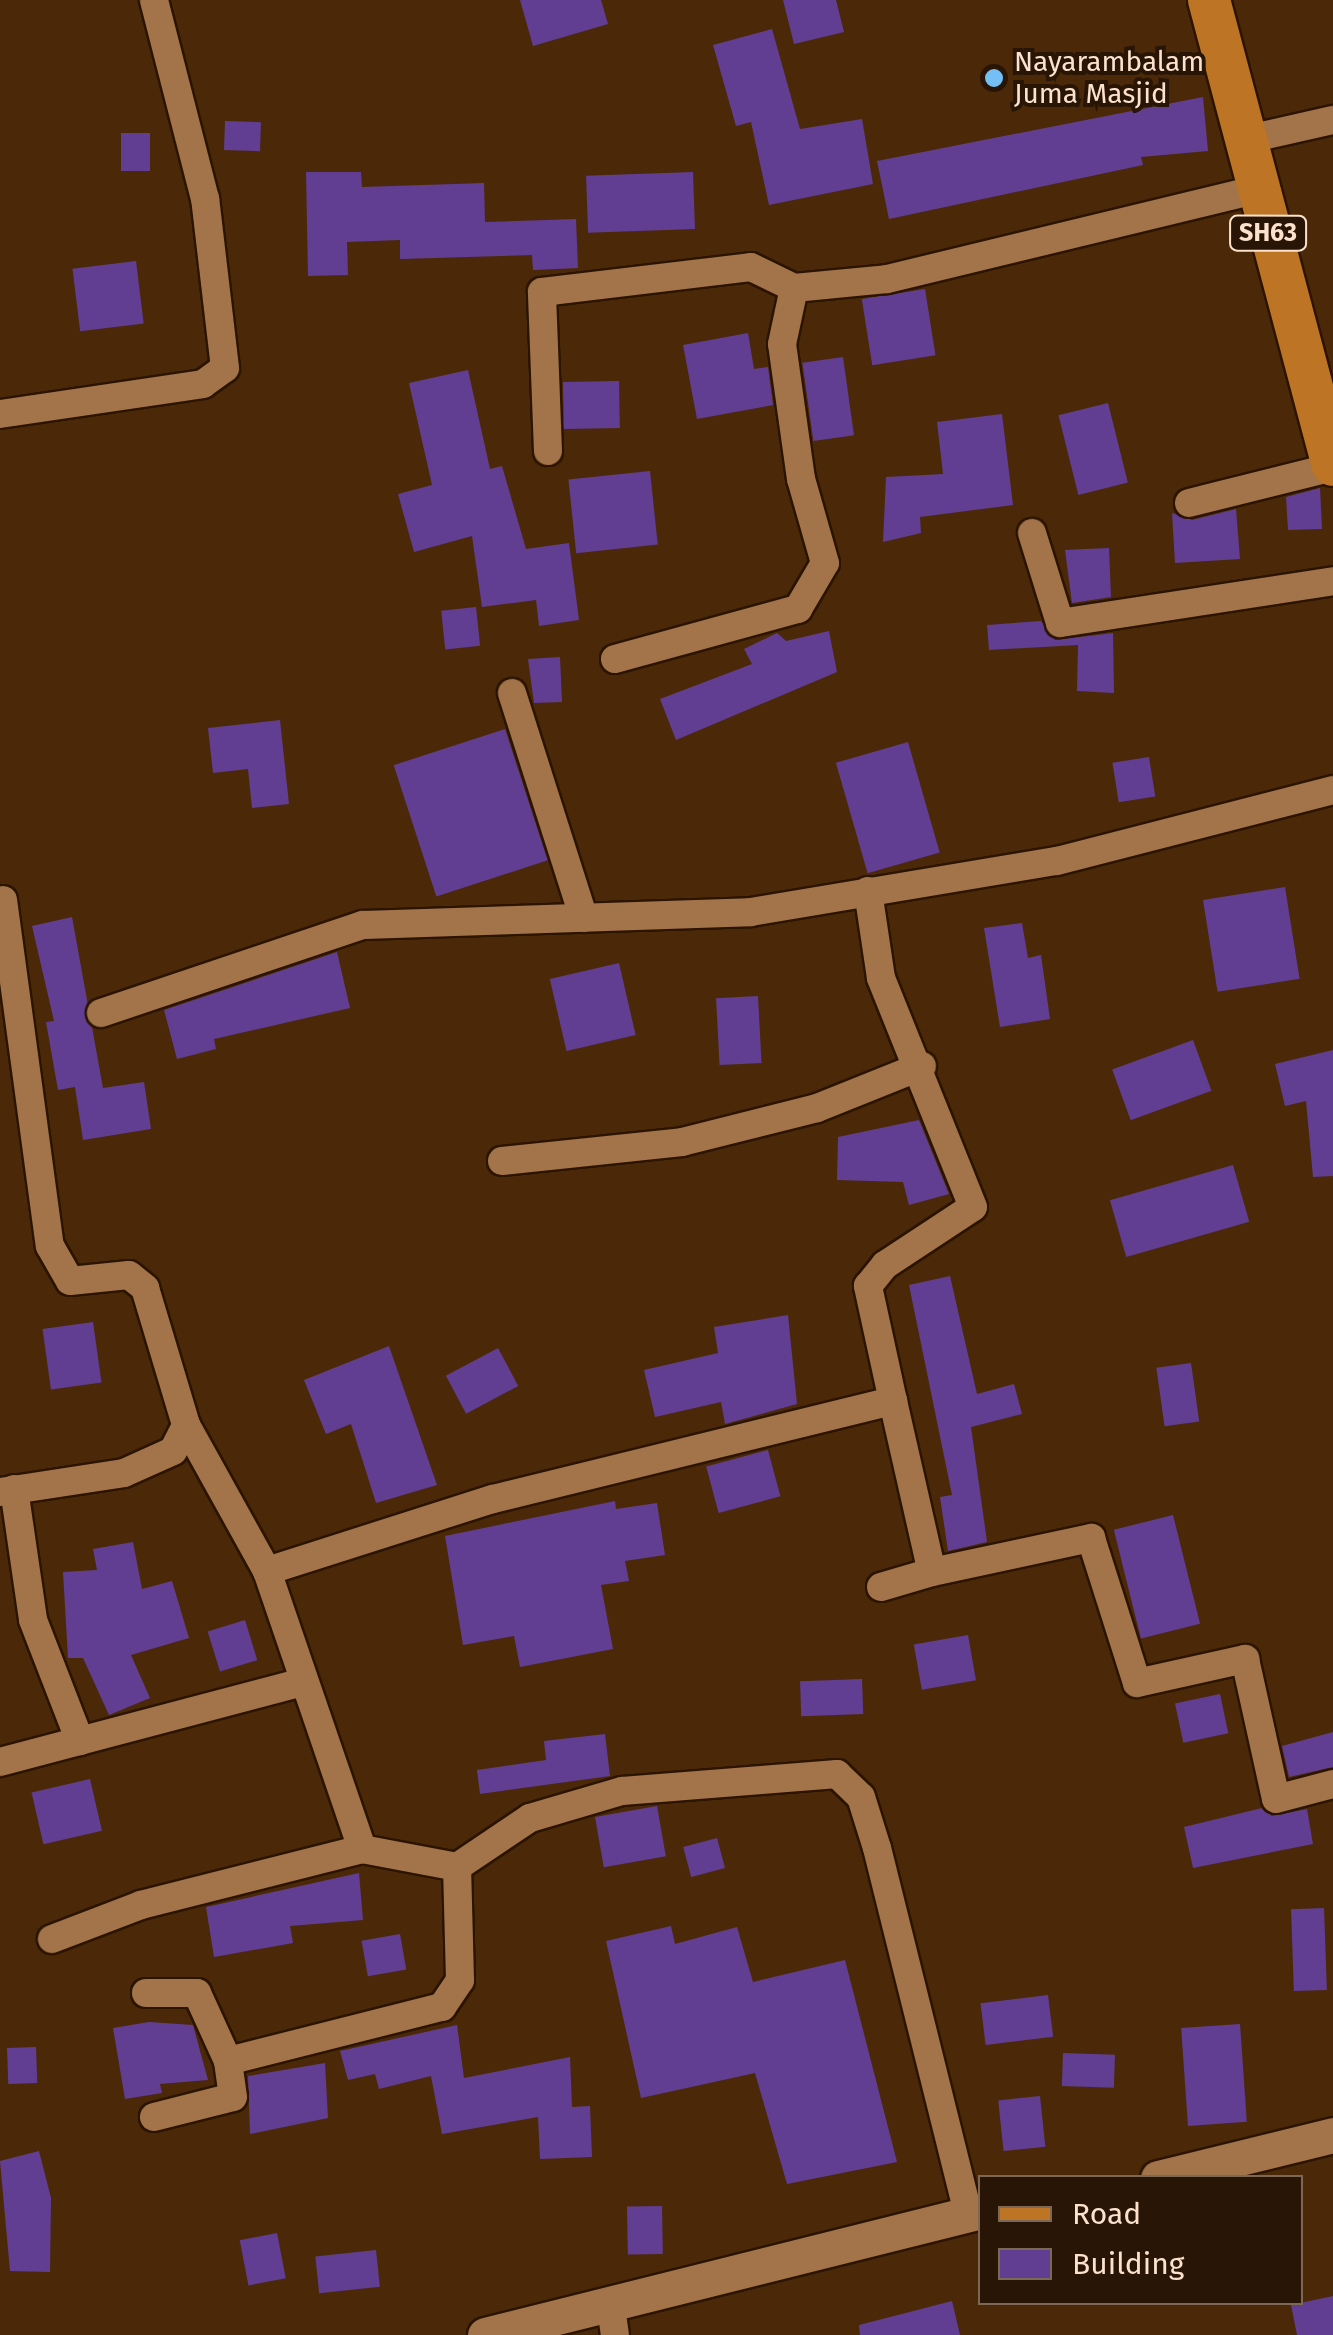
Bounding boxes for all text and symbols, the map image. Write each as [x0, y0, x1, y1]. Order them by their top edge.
place label: Nayarambalam Juma Masjid [1014, 45, 1204, 111]
marker: Nayarambalam Juma Masjid [983, 67, 1005, 89]
road number: SH63 [1228, 213, 1308, 253]
legend [978, 2175, 1303, 2305]
text: Road [1072, 2196, 1141, 2232]
text: Building [1072, 2246, 1184, 2282]

